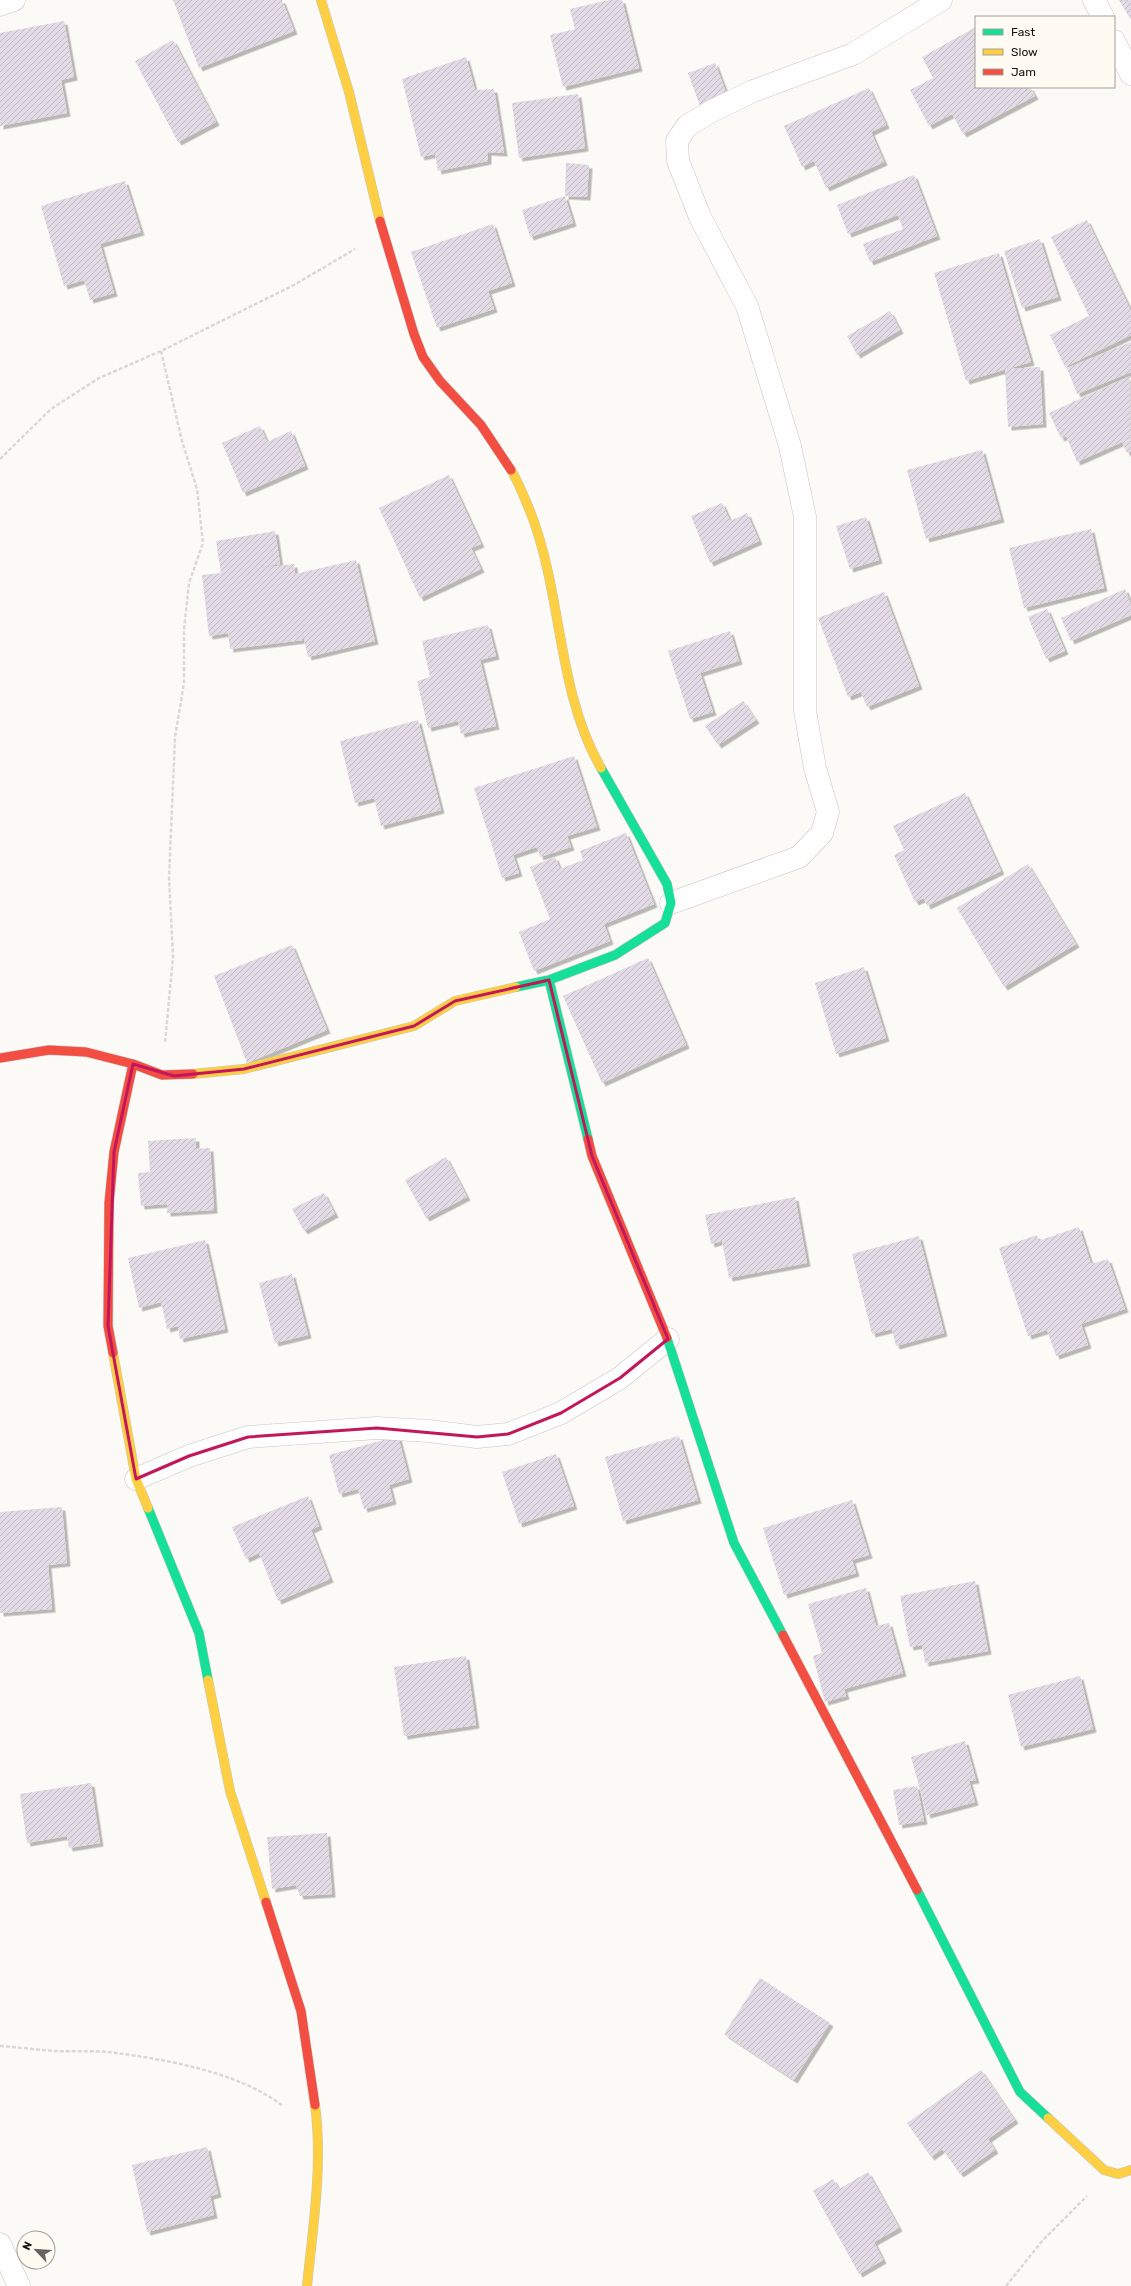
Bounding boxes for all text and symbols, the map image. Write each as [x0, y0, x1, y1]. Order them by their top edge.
legend [975, 16, 1115, 88]
text: Fast [1011, 25, 1035, 39]
text: Slow [1011, 45, 1038, 59]
text: Jam [1011, 65, 1036, 79]
north arrow [16, 2230, 56, 2270]
text: N [20, 2240, 35, 2252]

